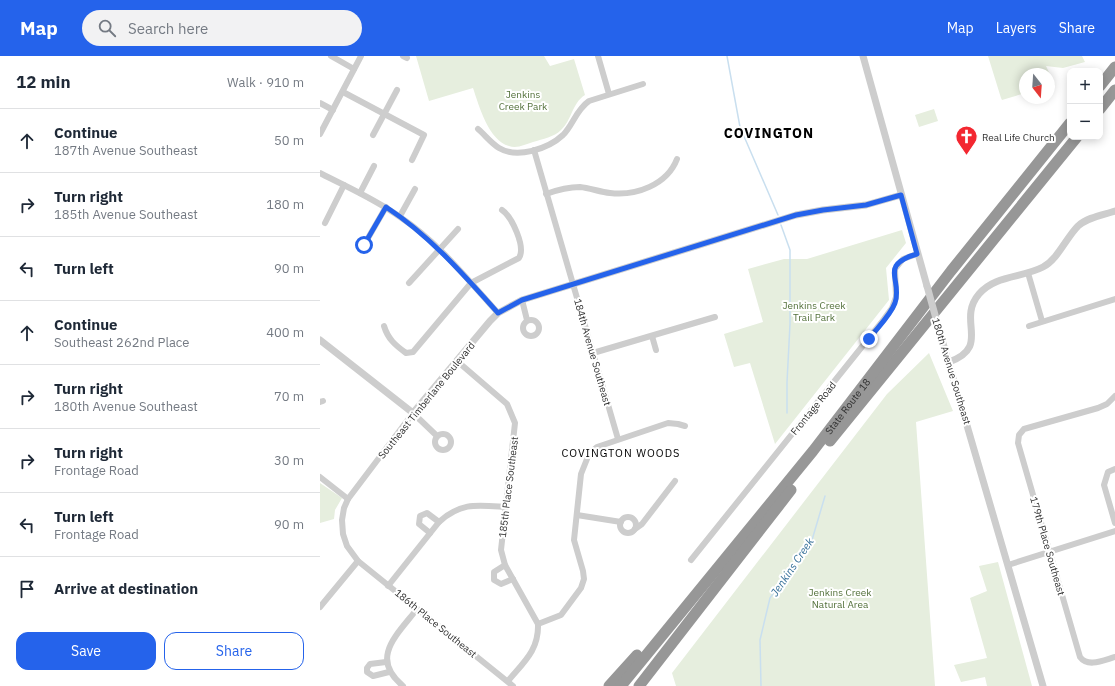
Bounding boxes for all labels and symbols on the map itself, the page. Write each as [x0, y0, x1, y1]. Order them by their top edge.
north arrow [1019, 68, 1055, 104]
park label: Jenkins Creek Park [499, 88, 548, 113]
district label: COVINGTON [724, 124, 814, 142]
church icon: Real Life Church [954, 124, 980, 157]
place label: Real Life Church [982, 131, 1055, 144]
route start [355, 236, 373, 254]
street label: 184th Avenue Southeast [571, 297, 614, 408]
park label: Jenkins Creek Trail Park [782, 299, 846, 324]
street label: 180th Avenue Southeast [929, 316, 974, 426]
route end [860, 330, 878, 348]
street label: Southeast Timberlane Boulevard [375, 339, 478, 461]
street label: State Route 18 [822, 376, 873, 437]
street label: Frontage Road [788, 379, 839, 438]
street label: 185th Place Southeast [496, 435, 521, 538]
district label: COVINGTON WOODS [562, 446, 680, 460]
street label: 179th Place Southeast [1027, 495, 1068, 597]
water label: Jenkins Creek [767, 535, 817, 599]
street label: 186th Place Southeast [392, 586, 480, 661]
park label: Jenkins Creek Natural Area [808, 586, 872, 611]

